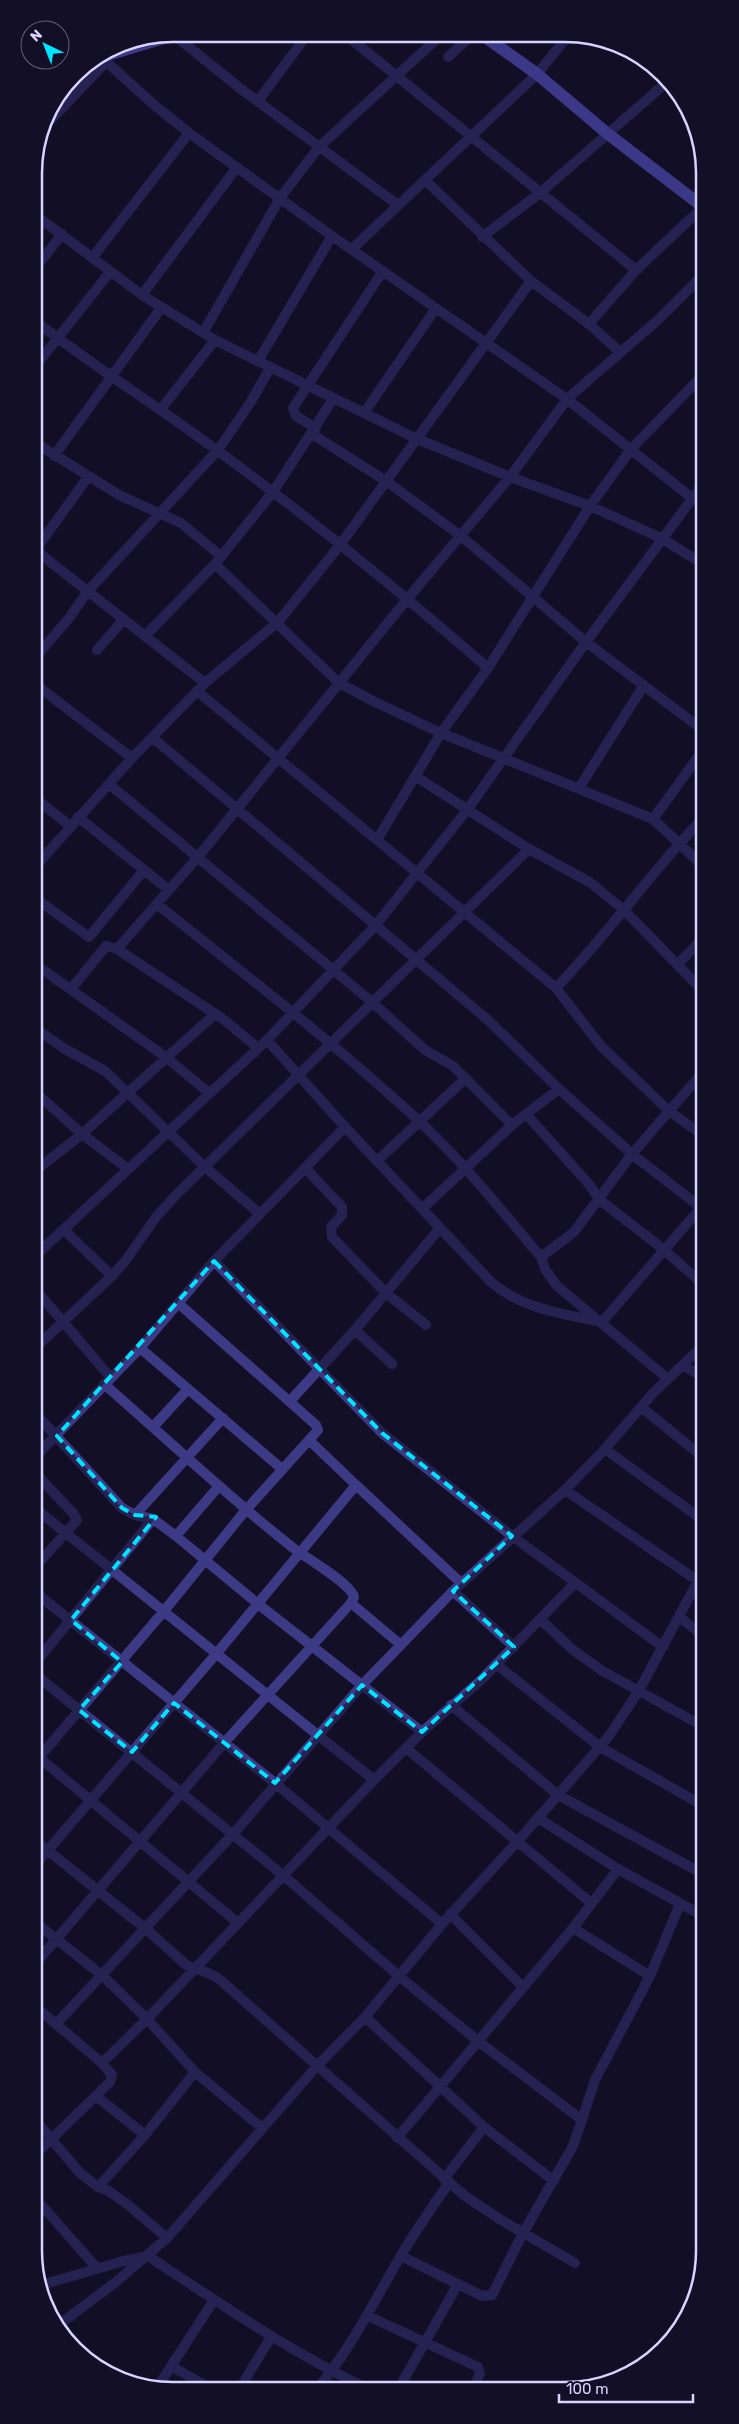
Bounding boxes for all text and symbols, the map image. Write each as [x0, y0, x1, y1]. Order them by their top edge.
north arrow [20, 20, 70, 70]
text: N [27, 26, 46, 46]
scale bar [559, 2372, 693, 2404]
text: 100 m [566, 2380, 608, 2398]

